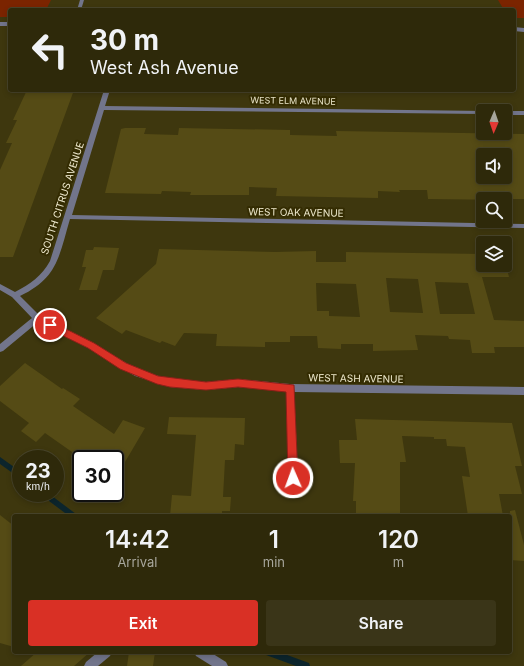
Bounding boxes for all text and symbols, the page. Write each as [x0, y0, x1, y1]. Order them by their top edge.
text: 30 m [90, 23, 159, 57]
icon: left [24, 24, 76, 76]
text: West Ash Avenue [90, 57, 239, 78]
street label: WEST ELM AVENUE [250, 94, 336, 107]
north arrow [476, 104, 512, 140]
map controls [476, 104, 512, 272]
street label: SOUTH CITRUS AVENUE [38, 140, 86, 256]
button: sound [476, 148, 512, 184]
button: search [476, 192, 512, 228]
street label: WEST OAK AVENUE [248, 205, 344, 219]
button: layers [476, 236, 512, 272]
pin [33, 308, 67, 342]
icon: arrive [39, 314, 61, 336]
street label: WEST ASH AVENUE [308, 371, 404, 385]
speed limit sign: 30 [72, 450, 124, 502]
position arrow [272, 457, 314, 499]
text: 23 [25, 459, 51, 483]
text: km/h [26, 480, 50, 492]
text: 14:42 [105, 525, 170, 554]
text: 1 [269, 525, 279, 554]
text: 120 [378, 525, 419, 554]
text: Arrival [117, 554, 157, 570]
text: min [263, 554, 285, 570]
text: m [393, 554, 404, 570]
button: Exit [28, 600, 258, 646]
button: Share [266, 600, 496, 646]

